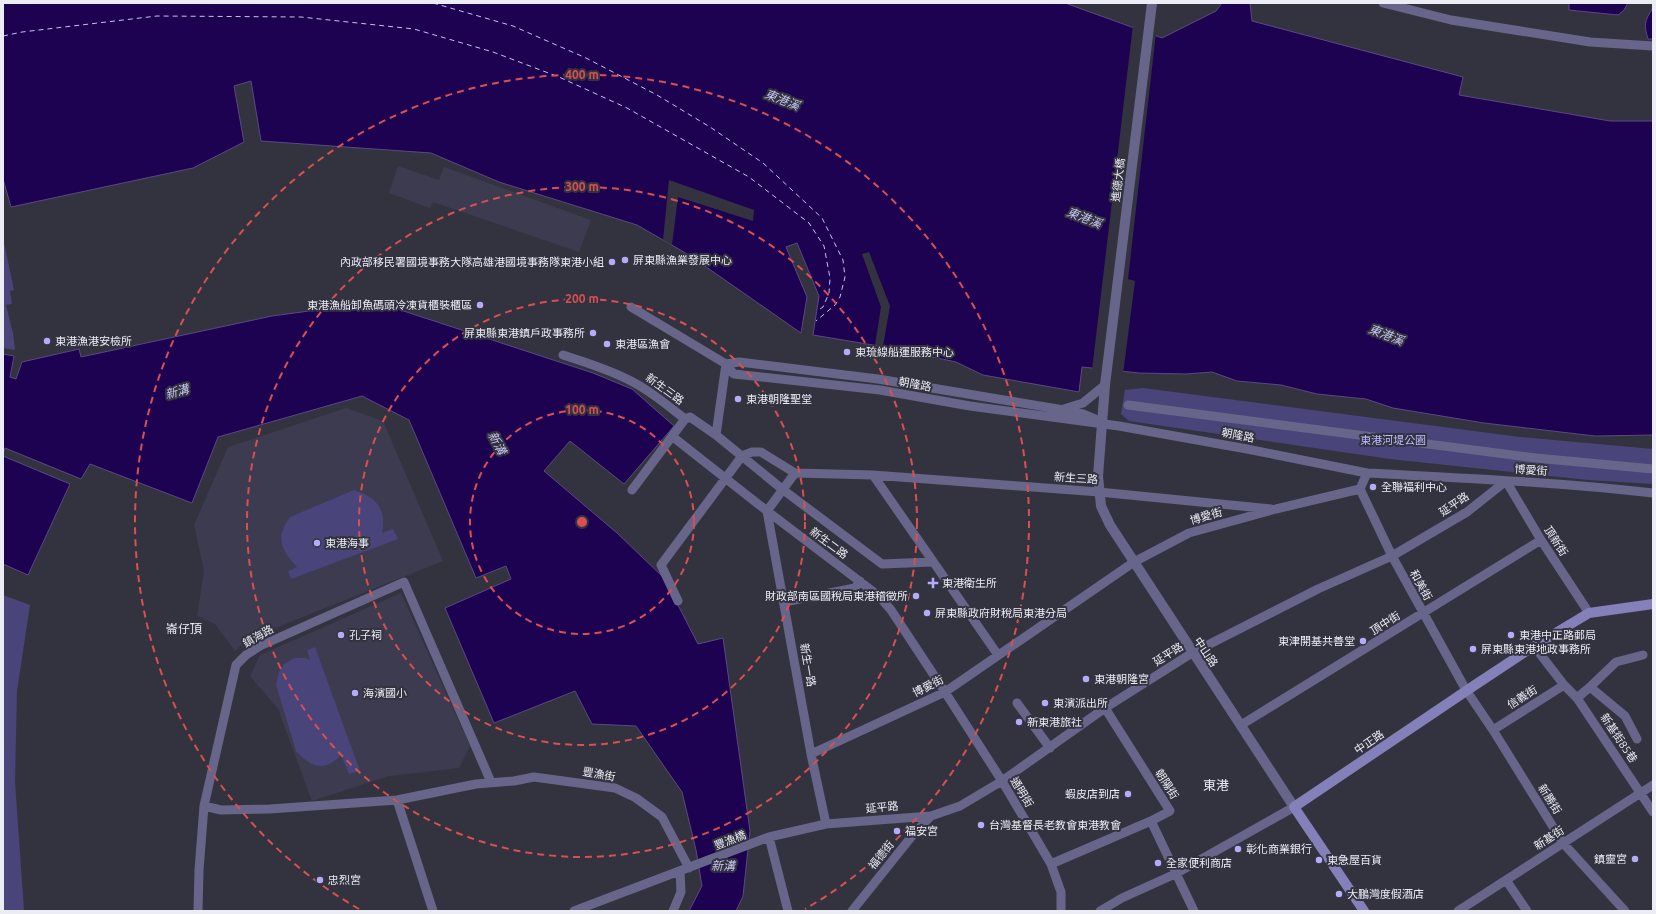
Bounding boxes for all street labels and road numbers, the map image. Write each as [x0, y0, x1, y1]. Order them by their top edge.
street label: 進德大橋 [1109, 157, 1127, 203]
street label: 新生三路 [644, 371, 686, 407]
street label: 朝隆路 [898, 375, 932, 393]
street label: 朝隆路 [1221, 426, 1255, 444]
street label: 博愛街 [1514, 463, 1548, 477]
street label: 新生三路 [1054, 470, 1098, 486]
street label: 延平路 [1437, 490, 1471, 518]
street label: 博愛街 [1188, 506, 1224, 526]
street label: 頂新街 [1542, 524, 1570, 558]
street label: 新生二路 [808, 525, 850, 561]
street label: 和美街 [1408, 568, 1434, 602]
street label: 頂中街 [1368, 609, 1402, 637]
street label: 鎮海路 [241, 623, 275, 649]
street label: 中山路 [1192, 635, 1220, 669]
street label: 延平路 [1151, 640, 1185, 668]
street label: 新生一路 [798, 642, 818, 688]
street label: 博愛街 [911, 673, 945, 699]
street label: 信義街 [1505, 683, 1539, 711]
street label: 新基街85巷 [1598, 711, 1640, 765]
street label: 中正路 [1352, 728, 1386, 756]
street label: 豐漁街 [582, 765, 616, 783]
street label: 朝陽街 [1153, 767, 1181, 801]
street label: 通明街 [1008, 775, 1036, 809]
street label: 新勝街 [1536, 782, 1564, 816]
street label: 延平路 [865, 800, 899, 814]
street label: 新基街 [1532, 824, 1566, 852]
street label: 豐漁橋 [712, 828, 748, 852]
street label: 福德街 [866, 838, 896, 872]

